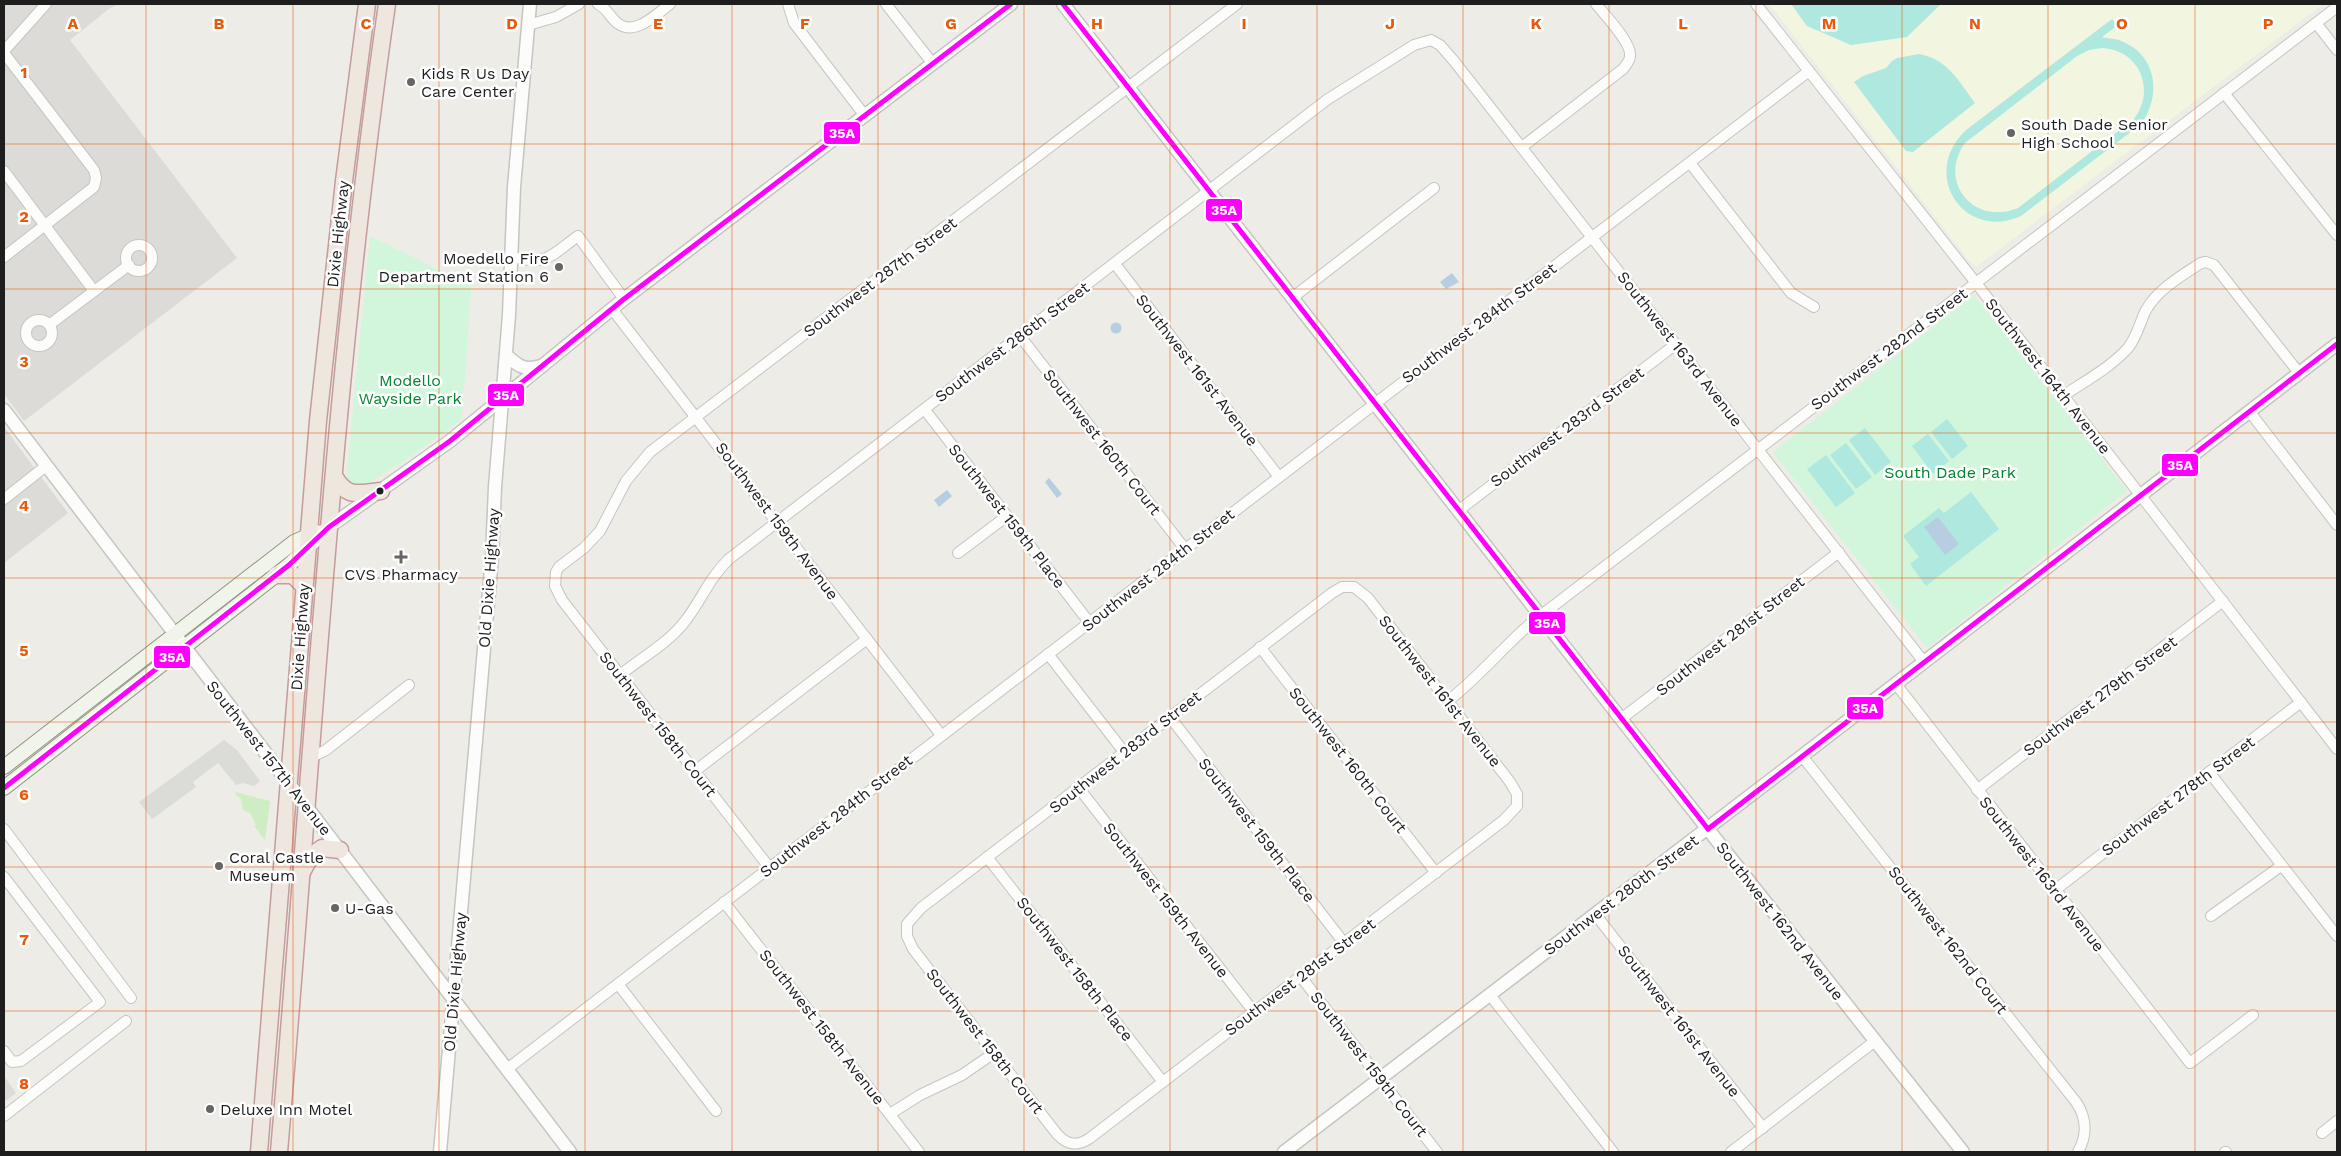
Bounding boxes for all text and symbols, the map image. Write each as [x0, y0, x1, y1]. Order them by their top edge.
text: A [68, 14, 79, 33]
text: B [214, 14, 225, 33]
text: C [361, 14, 372, 33]
text: D [506, 14, 518, 33]
text: E [653, 14, 663, 33]
text: F [800, 14, 810, 33]
text: G [945, 14, 957, 33]
text: H [1091, 14, 1103, 33]
text: I [1241, 14, 1247, 33]
text: J [1385, 14, 1395, 33]
text: K [1530, 14, 1542, 33]
text: L [1678, 14, 1688, 33]
text: M [1822, 14, 1836, 33]
text: N [1969, 14, 1981, 33]
text: O [2116, 14, 2128, 33]
text: P [2263, 14, 2274, 33]
text: 1 [21, 63, 27, 82]
place label: Kids R Us Day Care Center [421, 64, 530, 101]
marker: Kids R Us Day Care Center [405, 76, 417, 88]
place label: South Dade Senior High School [2021, 115, 2168, 152]
line badge: 35A [823, 121, 861, 145]
text: 35A [829, 125, 855, 141]
marker: South Dade Senior High School [2005, 127, 2017, 139]
street label: Dixie Highway [323, 179, 353, 288]
line badge: 35A [1205, 198, 1243, 222]
text: 35A [1211, 202, 1237, 218]
text: 2 [19, 207, 29, 226]
street label: Southwest 287th Street [800, 213, 961, 341]
place label: Moedello Fire Department Station 6 [379, 249, 549, 286]
street label: Southwest 284th Street [1398, 259, 1560, 387]
marker: Moedello Fire Department Station 6 [553, 261, 565, 273]
street label: Southwest 163rd Avenue [1613, 268, 1747, 430]
street label: Southwest 286th Street [931, 278, 1093, 406]
street label: Southwest 282nd Street [1807, 284, 1971, 414]
street label: Southwest 161st Avenue [1132, 290, 1262, 450]
street label: Southwest 164th Avenue [1981, 294, 2115, 458]
text: 3 [19, 352, 29, 371]
street label: Southwest 283rd Street [1487, 363, 1648, 491]
street label: Southwest 160th Court [1039, 365, 1165, 519]
park label: Modello Wayside Park [358, 371, 462, 408]
line badge: 35A [487, 383, 525, 407]
text: 35A [493, 387, 519, 403]
street label: Southwest 159th Avenue [712, 439, 842, 603]
street label: Southwest 159th Place [945, 440, 1069, 592]
line badge: 35A [2161, 453, 2199, 477]
text: 35A [2167, 457, 2193, 473]
park label: South Dade Park [1884, 463, 2016, 482]
unlabelled marker [375, 486, 385, 496]
text: 4 [19, 496, 29, 515]
street label: Southwest 284th Street [1078, 504, 1238, 635]
street label: Old Dixie Highway [475, 507, 503, 648]
marker: CVS Pharmacy [395, 551, 407, 563]
place label: CVS Pharmacy [344, 565, 458, 584]
street label: Southwest 281st Street [1652, 572, 1808, 700]
street label: Dixie Highway [287, 582, 313, 691]
street label: Southwest 161st Avenue [1375, 611, 1505, 771]
line badge: 35A [1528, 611, 1566, 635]
text: 35A [1534, 615, 1560, 631]
street label: Southwest 279th Street [2020, 632, 2181, 760]
text: 5 [19, 641, 29, 660]
line badge: 35A [153, 645, 191, 669]
street label: Southwest 158th Court [595, 647, 721, 801]
text: 35A [159, 649, 185, 665]
street label: Southwest 157th Avenue [203, 677, 335, 839]
street label: Southwest 160th Court [1285, 683, 1411, 837]
street label: Southwest 283rd Street [1045, 687, 1205, 817]
line badge: 35A [1846, 696, 1884, 720]
text: 35A [1852, 700, 1878, 716]
street label: Southwest 278th Street [2098, 732, 2259, 860]
street label: Southwest 284th Street [756, 750, 916, 881]
street label: Southwest 159th Place [1195, 754, 1319, 906]
text: 6 [19, 785, 29, 804]
street label: Southwest 163rd Avenue [1975, 793, 2109, 955]
street label: Southwest 159th Avenue [1099, 818, 1233, 982]
street label: Southwest 280th Street [1540, 831, 1702, 959]
street label: Southwest 162nd Avenue [1712, 838, 1848, 1004]
place label: Coral Castle Museum [229, 848, 324, 885]
marker: Coral Castle Museum [213, 860, 225, 872]
street label: Southwest 162nd Court [1884, 862, 2012, 1018]
street label: Southwest 158th Place [1013, 893, 1137, 1045]
place label: U-Gas [345, 899, 394, 918]
marker: U-Gas [329, 902, 341, 914]
street label: Old Dixie Highway [439, 911, 471, 1052]
street label: Southwest 281st Street [1221, 914, 1379, 1040]
text: 7 [19, 930, 29, 949]
street label: Southwest 161st Avenue [1614, 941, 1744, 1101]
street label: Southwest 158th Avenue [755, 945, 889, 1109]
street label: Southwest 158th Court [922, 964, 1048, 1118]
street label: Southwest 159th Court [1306, 987, 1432, 1141]
text: 8 [19, 1074, 29, 1093]
place label: Deluxe Inn Motel [220, 1100, 352, 1119]
marker: Deluxe Inn Motel [204, 1103, 216, 1115]

